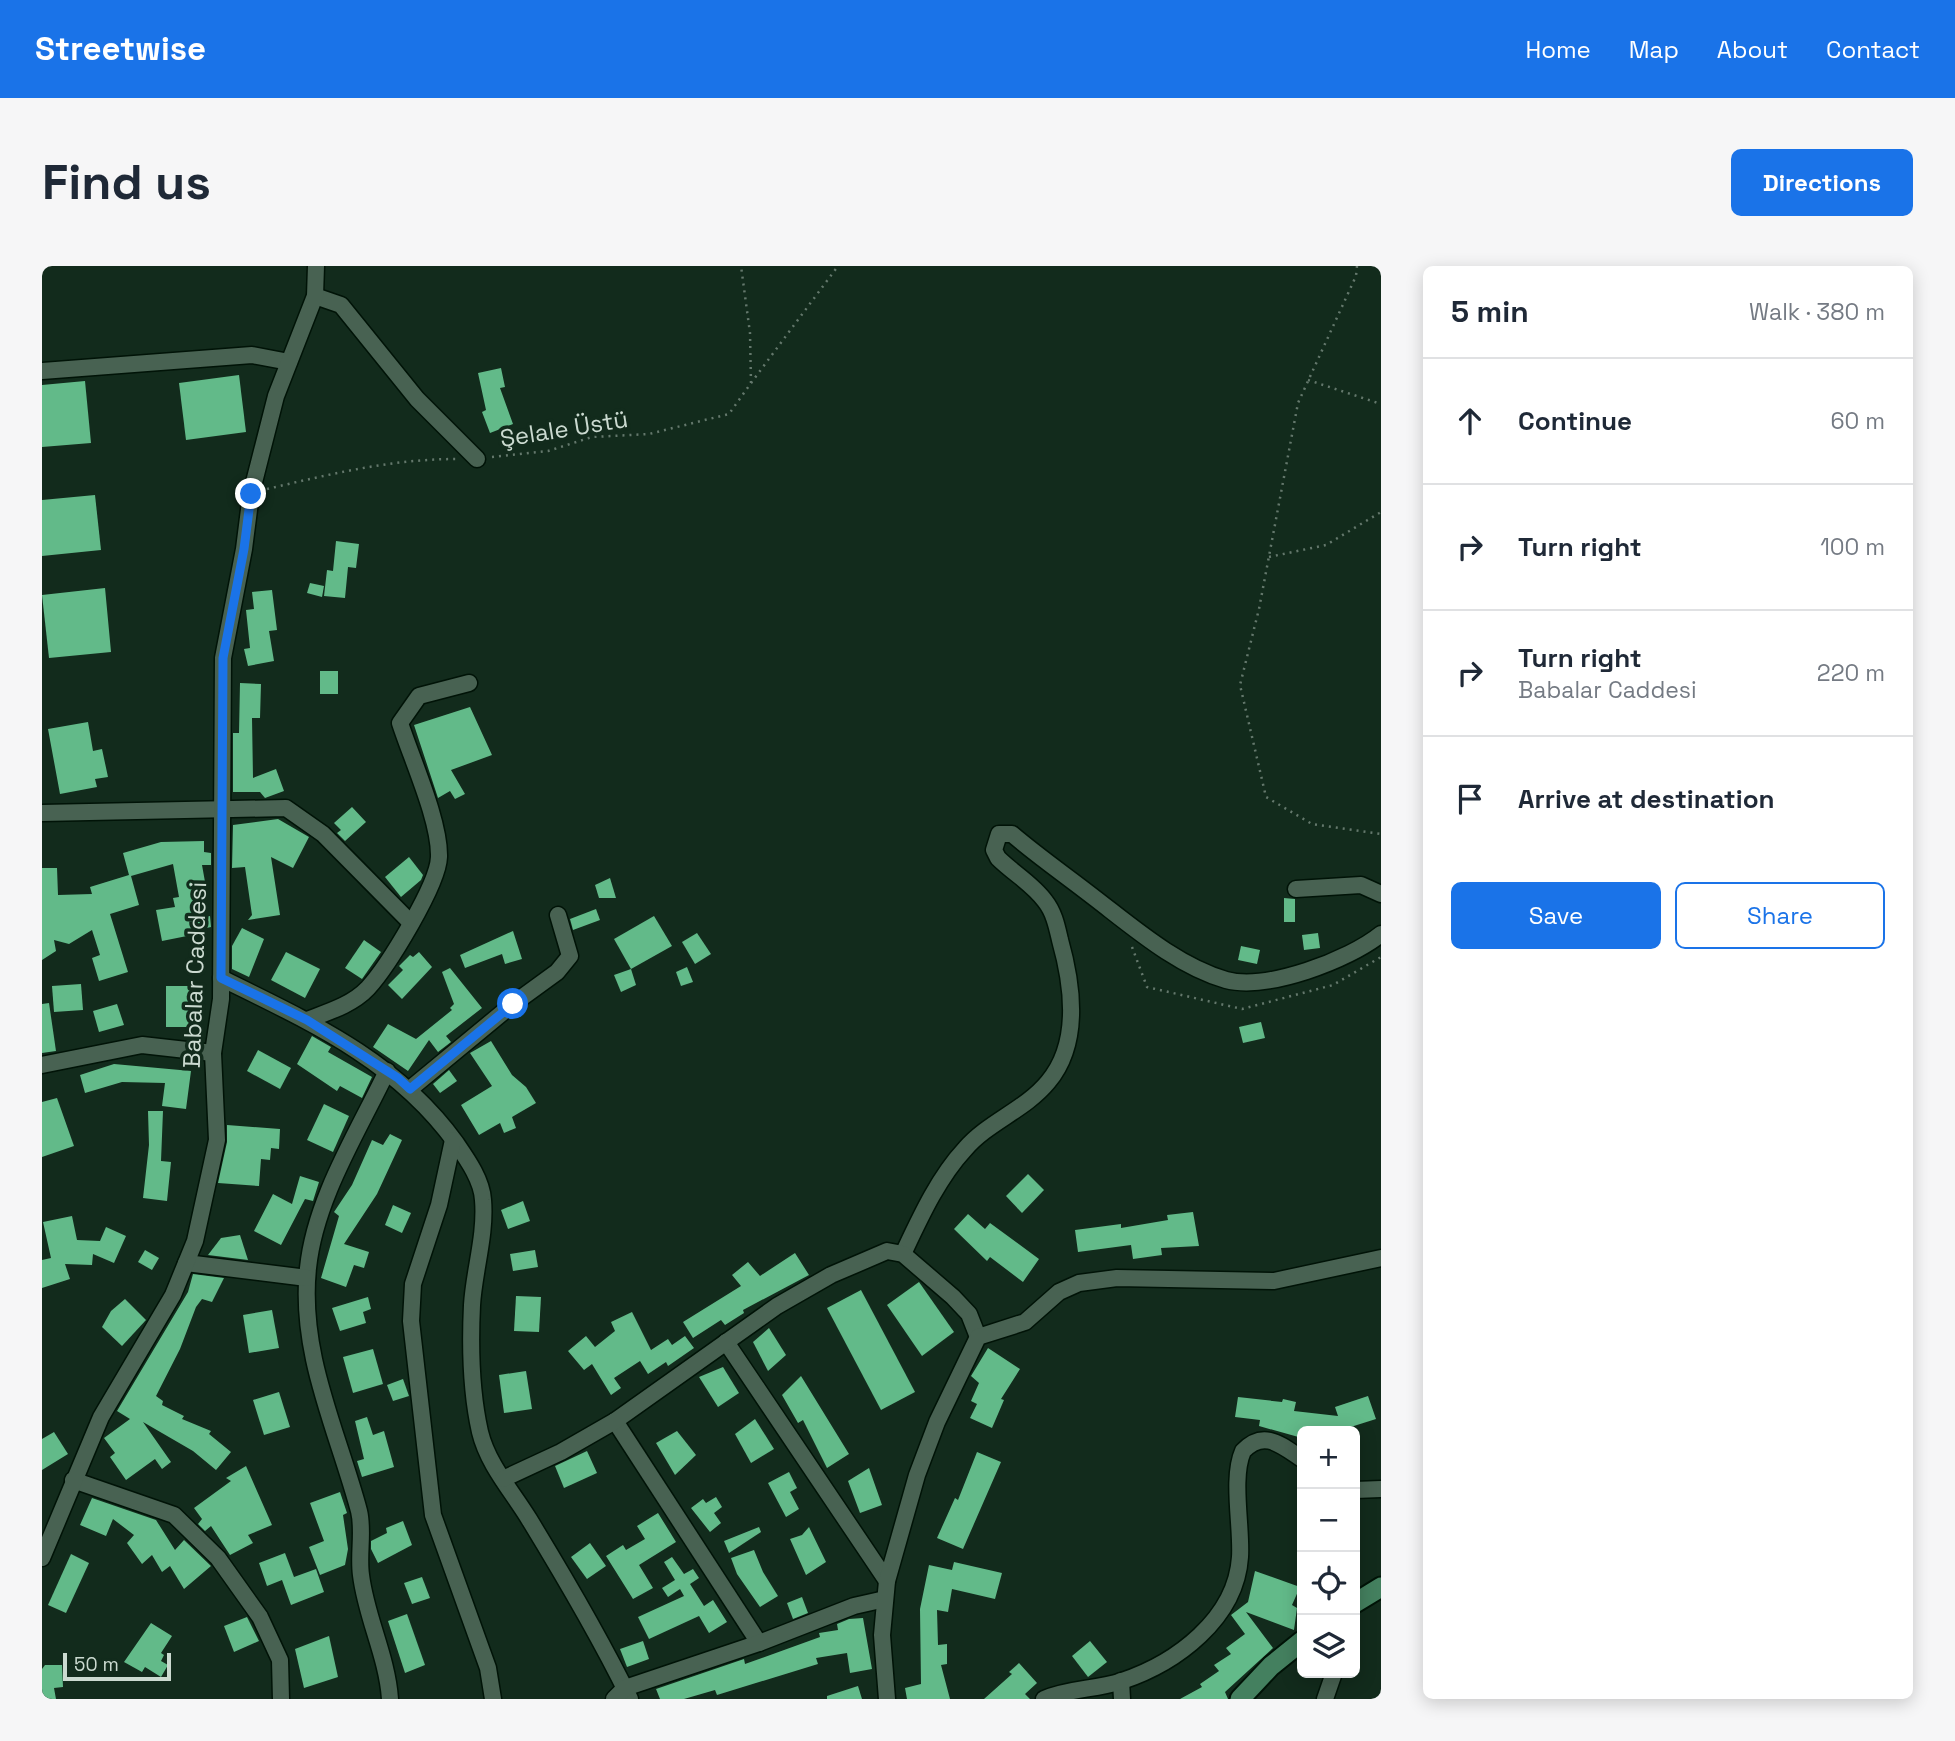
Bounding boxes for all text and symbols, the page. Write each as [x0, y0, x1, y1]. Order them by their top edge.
text: Streetwise [35, 28, 206, 70]
text: Home [1525, 34, 1591, 65]
text: Map [1629, 34, 1679, 65]
text: About [1717, 34, 1788, 65]
text: Contact [1826, 34, 1920, 65]
button: Directions [1731, 149, 1913, 216]
text: Find us [42, 151, 211, 213]
text: 5 min [1451, 292, 1529, 331]
text: Walk · 380 m [1749, 297, 1885, 327]
icon: ahead [1451, 402, 1489, 440]
street label: Şelale Üstü [498, 403, 630, 454]
text: Continue [1518, 404, 1632, 438]
text: 60 m [1830, 406, 1885, 436]
route end [235, 478, 266, 509]
icon: right [1451, 528, 1489, 566]
text: Turn right [1518, 530, 1642, 564]
text: 100 m [1820, 532, 1885, 562]
text: Turn right [1518, 641, 1642, 675]
icon: right [1451, 654, 1489, 692]
text: 220 m [1817, 658, 1885, 688]
text: Babalar Caddesi [1518, 675, 1697, 705]
icon: arrive [1451, 780, 1489, 818]
text: Arrive at destination [1518, 782, 1775, 816]
street label: Babalar Caddesi [176, 881, 213, 1069]
button: Save [1451, 882, 1661, 949]
button: Share [1675, 882, 1885, 949]
route start [497, 988, 528, 1019]
map controls [1297, 1426, 1360, 1678]
button: + [1297, 1426, 1360, 1489]
button: − [1297, 1489, 1360, 1552]
button: locate [1297, 1552, 1360, 1615]
button: layers [1297, 1615, 1360, 1678]
scale bar [63, 1650, 172, 1682]
text: 50 m [74, 1652, 119, 1677]

